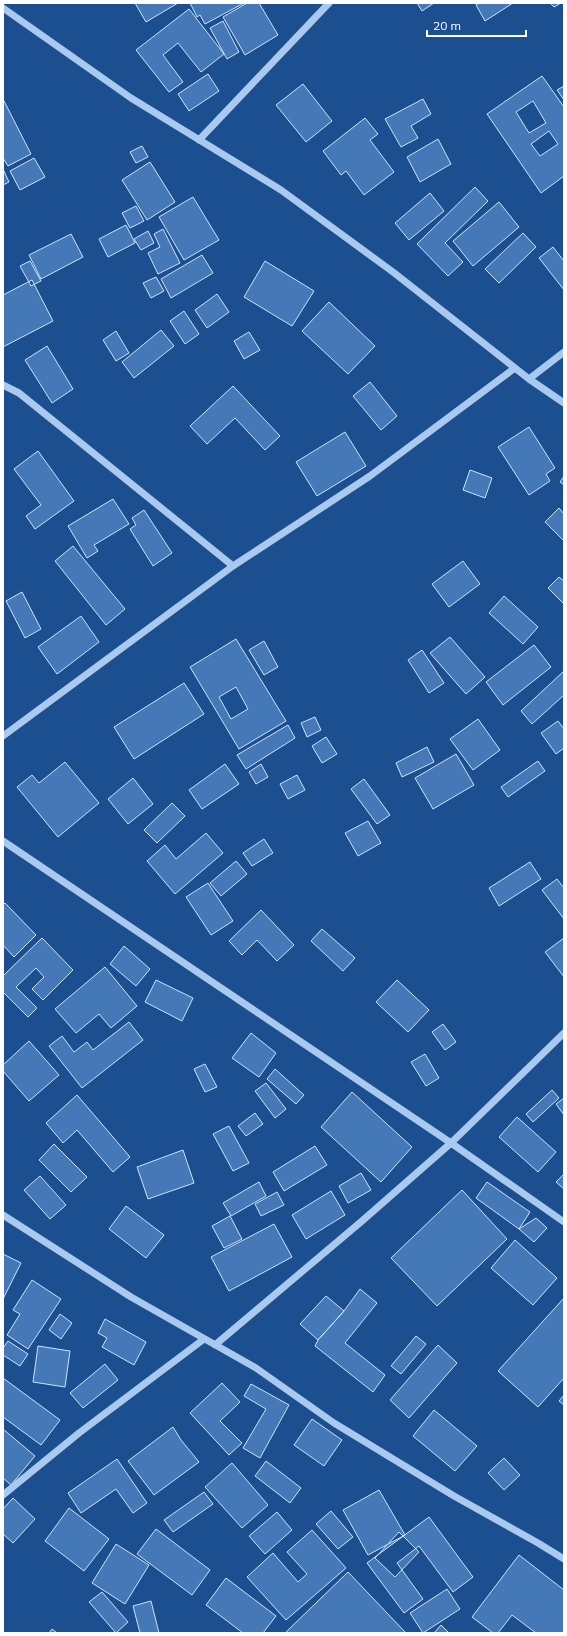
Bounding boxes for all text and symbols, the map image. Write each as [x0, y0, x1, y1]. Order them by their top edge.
scale bar [427, 12, 526, 38]
text: 20 m [433, 18, 461, 33]

